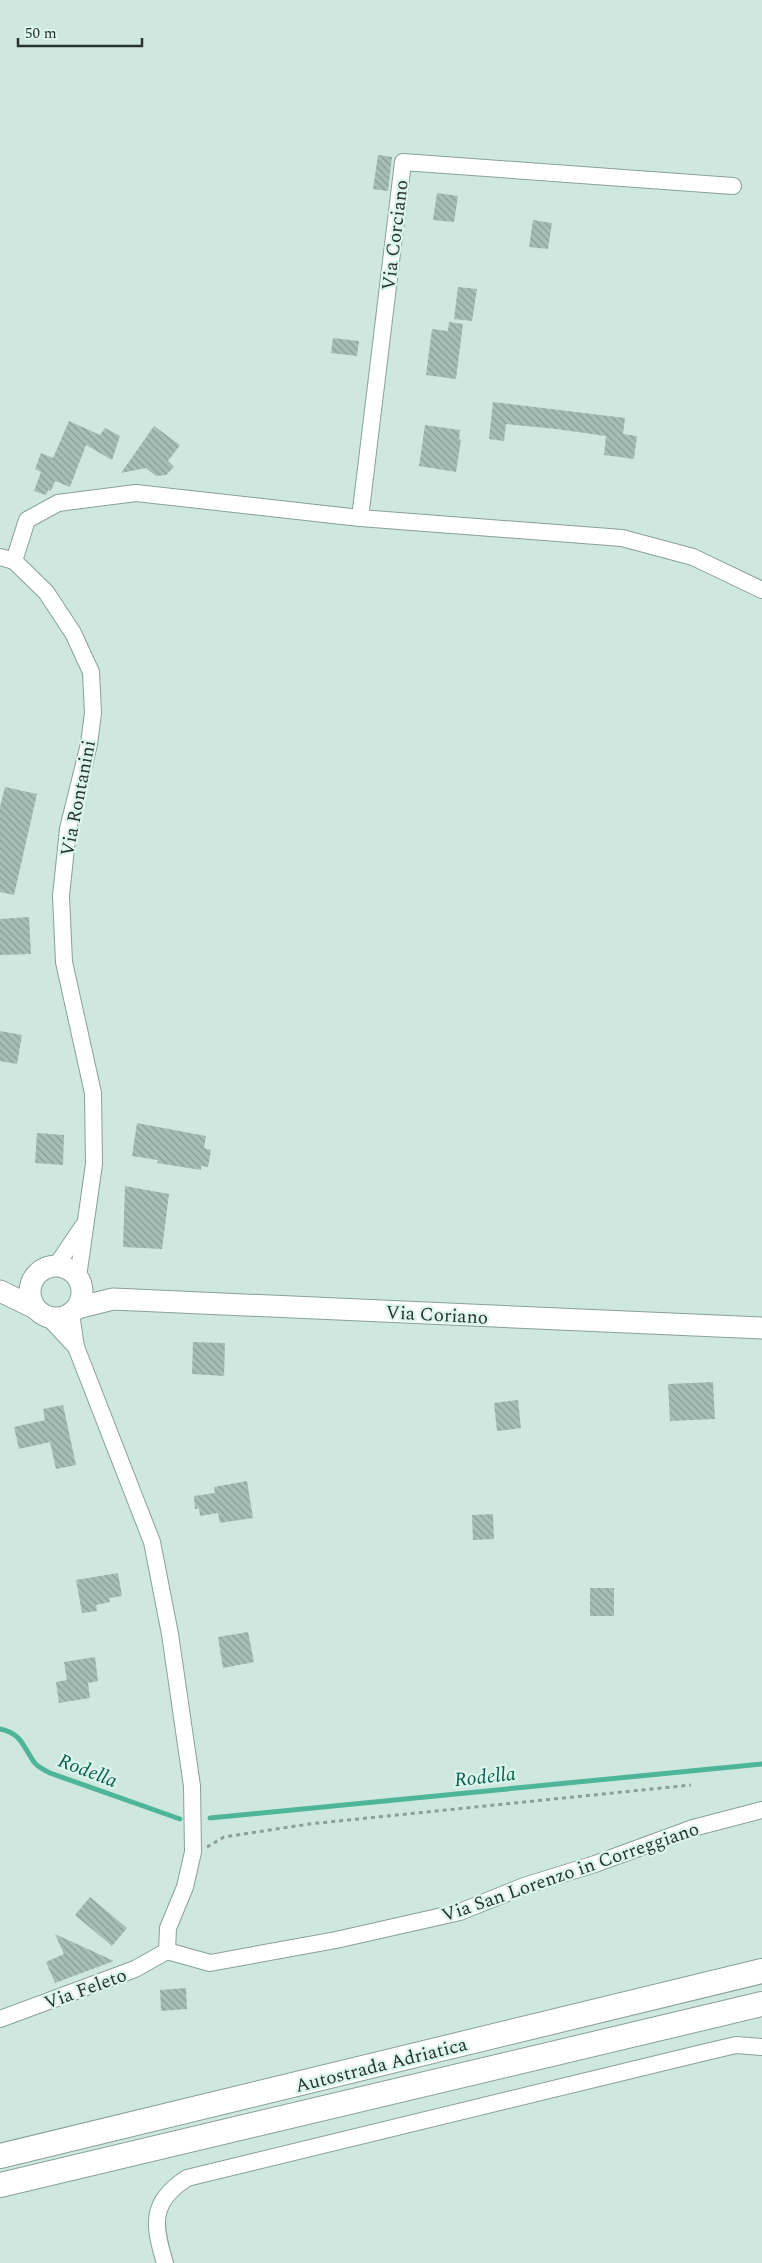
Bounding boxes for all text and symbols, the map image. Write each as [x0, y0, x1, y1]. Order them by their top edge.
scale bar [18, 15, 141, 47]
text: 50 m [25, 22, 57, 45]
street label: Via Corciano [374, 178, 417, 292]
street label: Via Rontanini [53, 738, 104, 859]
street label: Via Coriano [385, 1298, 489, 1333]
water label: Rodella [53, 1746, 122, 1796]
water label: Rodella [453, 1759, 517, 1795]
street label: Via San Lorenzo in Correggiano [438, 1815, 703, 1930]
street label: Via Feleto [40, 1961, 131, 2018]
street label: Autostrada Adriatica [292, 2030, 471, 2101]

